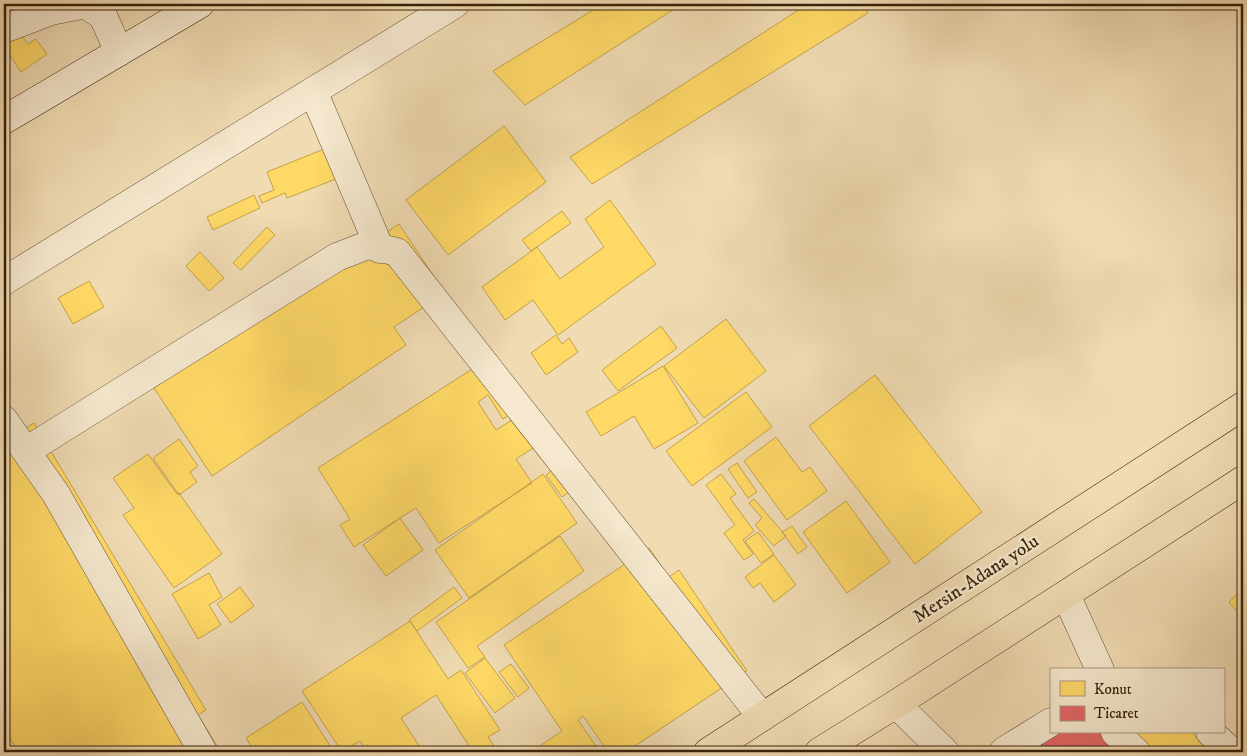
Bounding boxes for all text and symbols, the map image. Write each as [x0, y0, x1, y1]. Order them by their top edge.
street label: Mersin-Adana yolu [909, 530, 1043, 628]
legend [1050, 668, 1224, 734]
text: Konut [1094, 680, 1132, 699]
text: Ticaret [1094, 704, 1139, 723]

